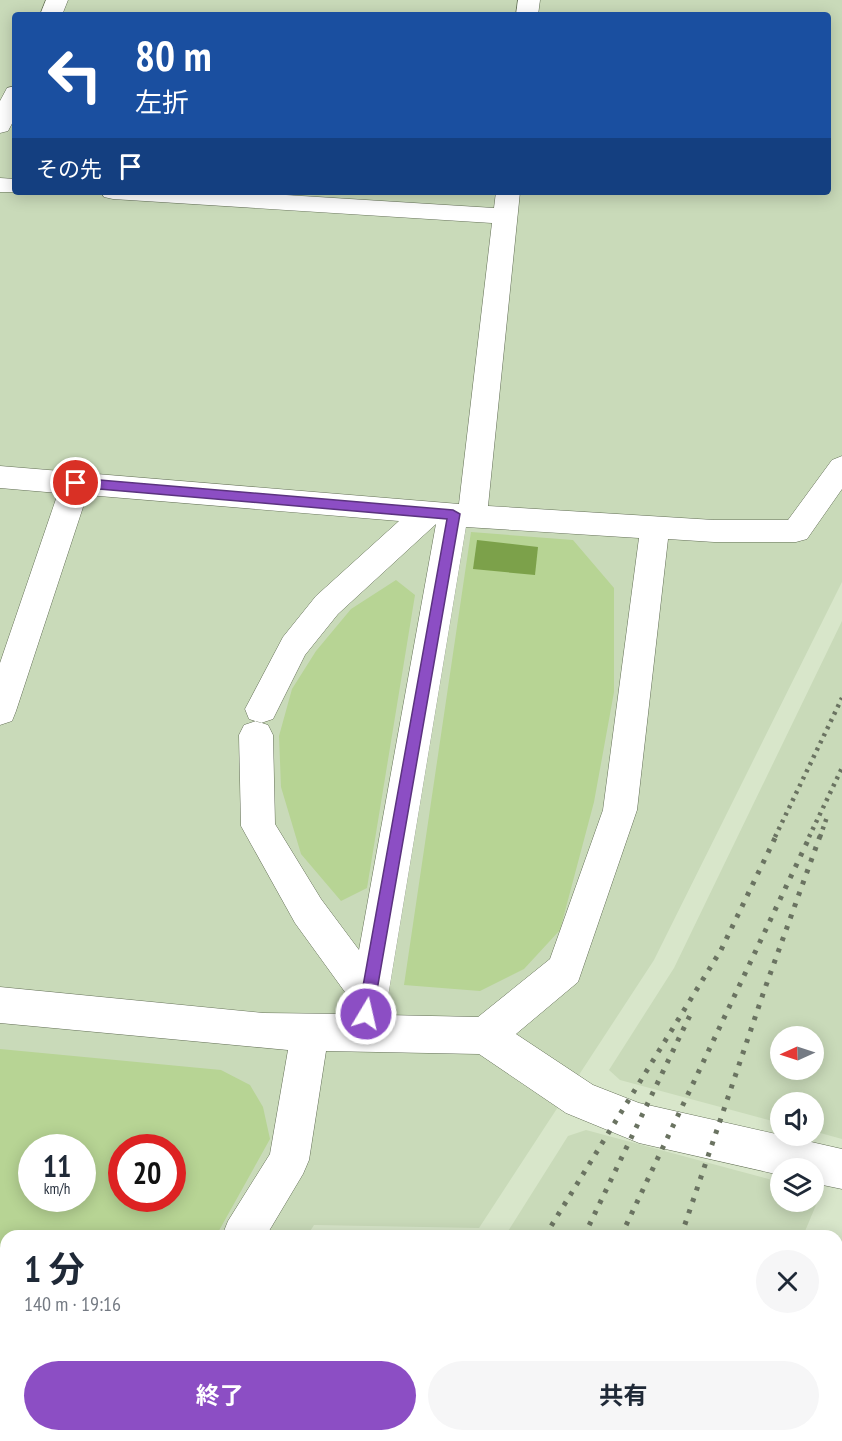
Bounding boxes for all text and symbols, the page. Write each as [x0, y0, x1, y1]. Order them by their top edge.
text: 80 m [135, 28, 212, 83]
icon: left [36, 36, 114, 114]
text: 左折 [135, 85, 189, 119]
icon: arrive [114, 150, 147, 183]
text: その先 [36, 155, 102, 183]
pin [50, 457, 101, 508]
icon: arrive [59, 466, 92, 499]
position arrow [334, 982, 398, 1046]
north arrow [770, 1026, 824, 1080]
map controls [770, 1026, 824, 1212]
button: sound [770, 1092, 824, 1146]
speed limit sign: 20 [108, 1134, 186, 1212]
text: 11 [43, 1146, 71, 1185]
button: layers [770, 1158, 824, 1212]
text: km/h [44, 1179, 70, 1198]
text: 1 分 [24, 1245, 85, 1292]
button: close [756, 1250, 819, 1313]
text: 140 m · 19:16 [24, 1291, 121, 1317]
button: 終了 [24, 1361, 416, 1430]
button: 共有 [428, 1361, 819, 1430]

